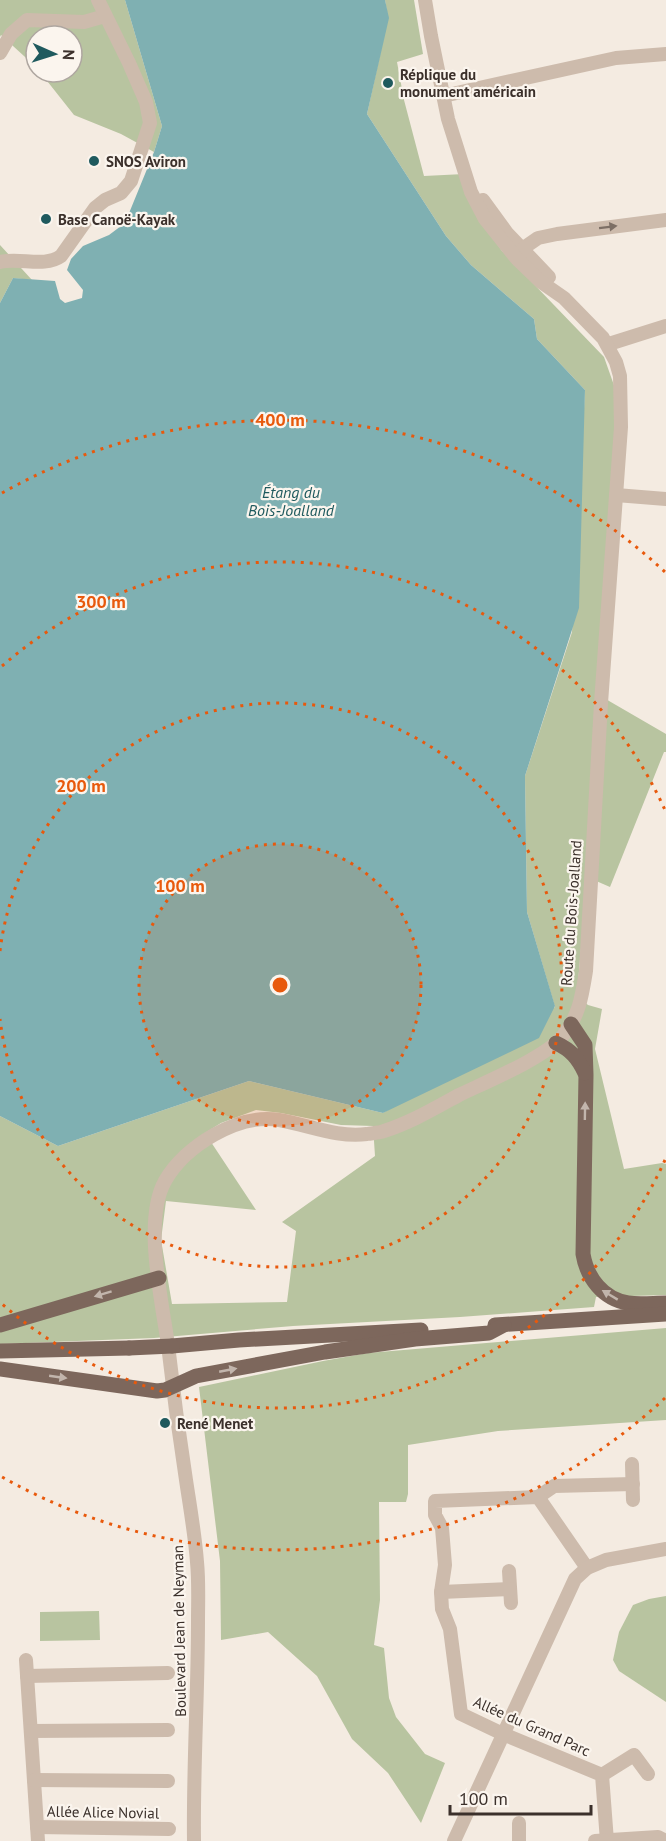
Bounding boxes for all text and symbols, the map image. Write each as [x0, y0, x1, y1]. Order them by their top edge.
north arrow [24, 24, 84, 84]
text: N [59, 49, 79, 61]
place label: Réplique du monument américain [400, 65, 536, 101]
marker: Réplique du monument américain [381, 76, 395, 90]
place label: SNOS Aviron [106, 152, 186, 171]
marker: SNOS Aviron [87, 154, 101, 168]
place label: Base Canoë-Kayak [58, 210, 176, 229]
marker: Base Canoë-Kayak [39, 212, 53, 226]
one-way arrow [598, 223, 617, 232]
text: 400 m [255, 408, 305, 431]
water label: Étang du Bois-Joalland [248, 482, 335, 520]
text: 300 m [76, 590, 126, 613]
text: 200 m [56, 774, 106, 797]
street label: Route du Bois-Joalland [556, 840, 586, 986]
text: 100 m [155, 874, 205, 897]
centre of rings [270, 975, 290, 995]
one-way arrow [581, 1101, 590, 1120]
one-way arrow [602, 1289, 618, 1300]
one-way arrow [94, 1290, 112, 1299]
one-way arrow [219, 1365, 238, 1374]
one-way arrow [49, 1373, 68, 1382]
place label: René Menet [177, 1414, 254, 1433]
marker: René Menet [158, 1416, 172, 1430]
street label: Boulevard Jean de Neyman [168, 1545, 190, 1717]
street label: Allée du Grand Parc [471, 1692, 594, 1760]
scale bar [450, 1778, 591, 1816]
text: 100 m [459, 1787, 508, 1810]
street label: Allée Alice Novial [47, 1802, 160, 1822]

